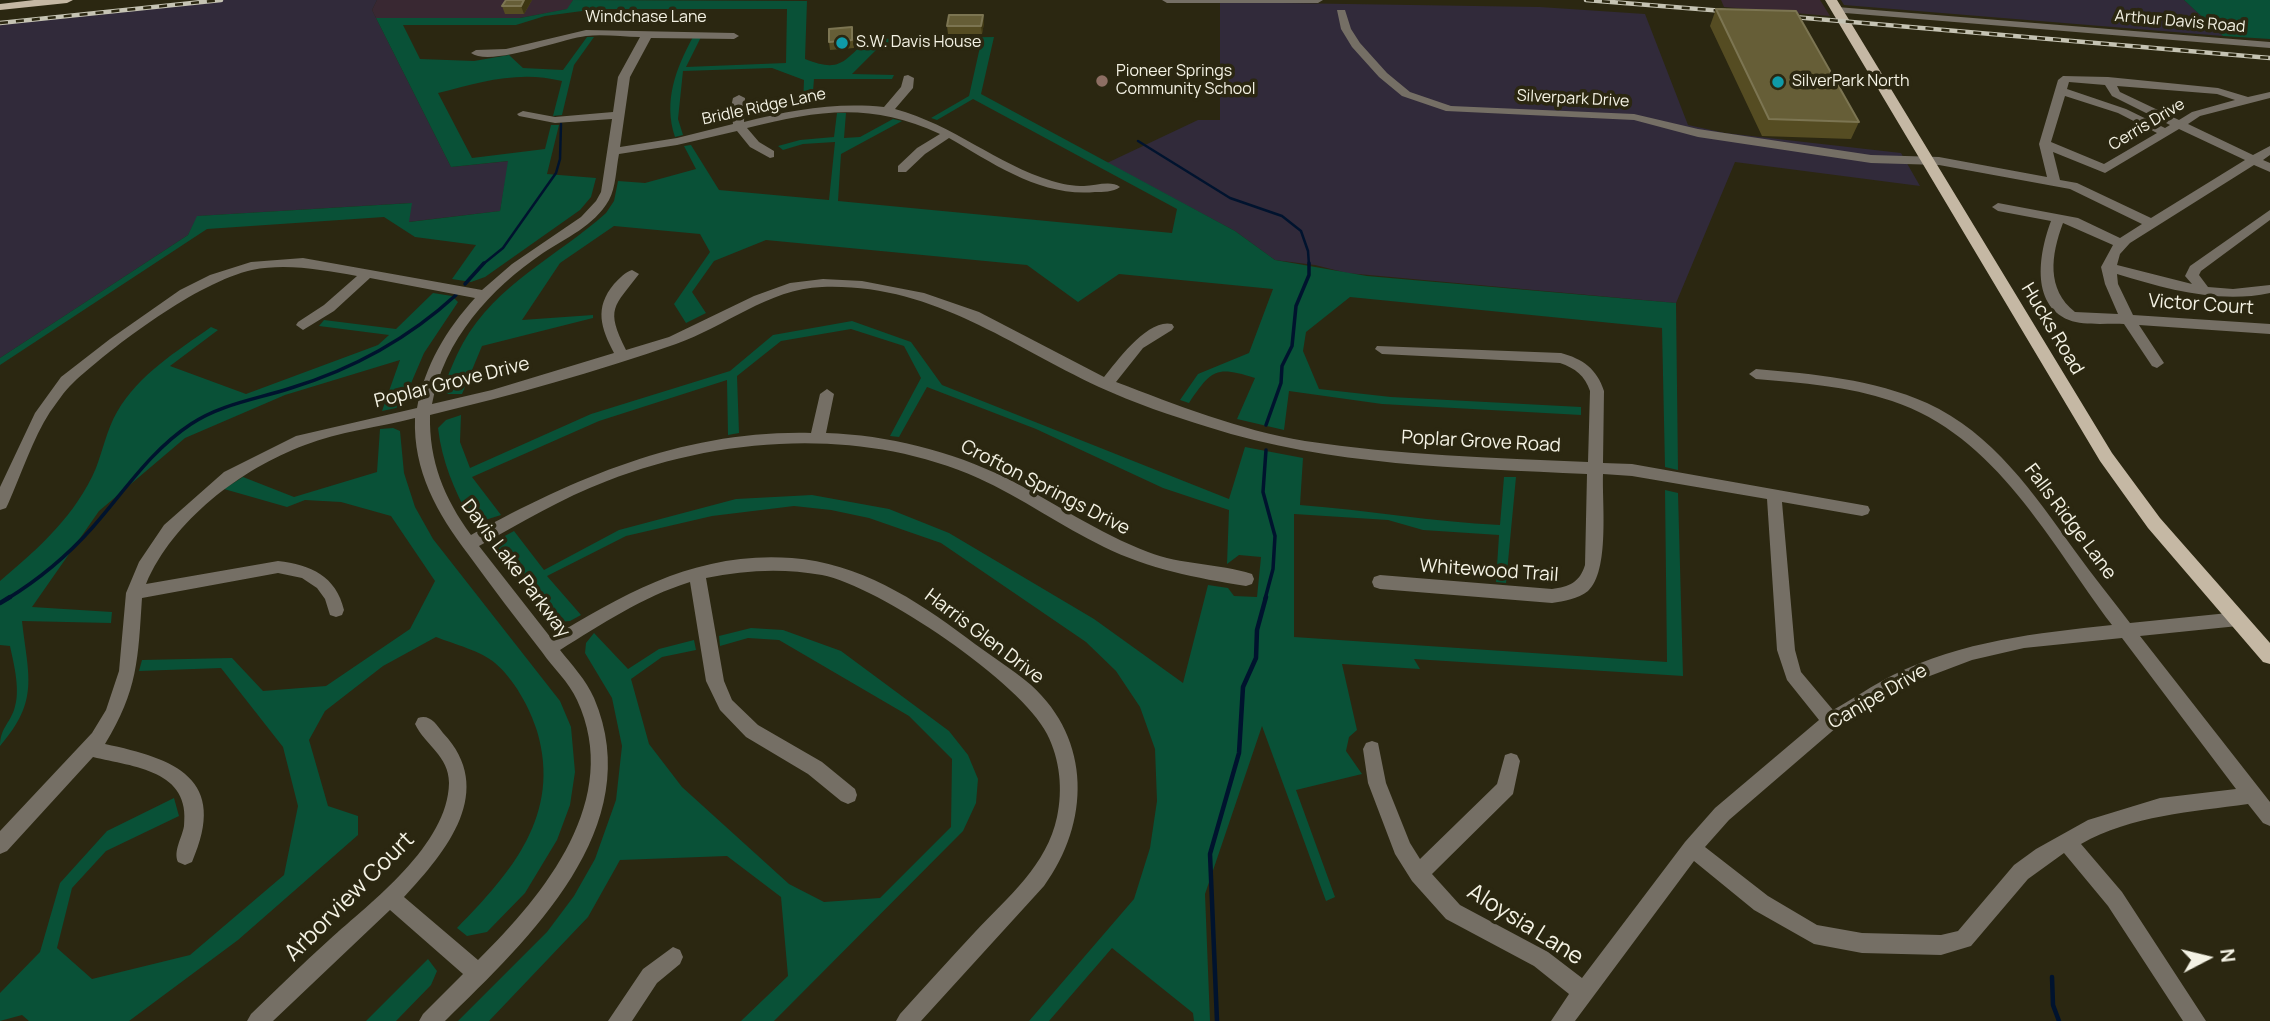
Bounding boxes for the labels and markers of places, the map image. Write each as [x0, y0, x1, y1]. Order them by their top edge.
place label: S.W. Davis House [856, 33, 981, 53]
marker: S.W. Davis House [834, 35, 850, 51]
place label: Pioneer Springs Community School [1116, 62, 1255, 100]
place label: SilverPark North [1792, 72, 1909, 92]
marker: Pioneer Springs Community School [1094, 73, 1110, 89]
marker: SilverPark North [1770, 74, 1786, 90]

